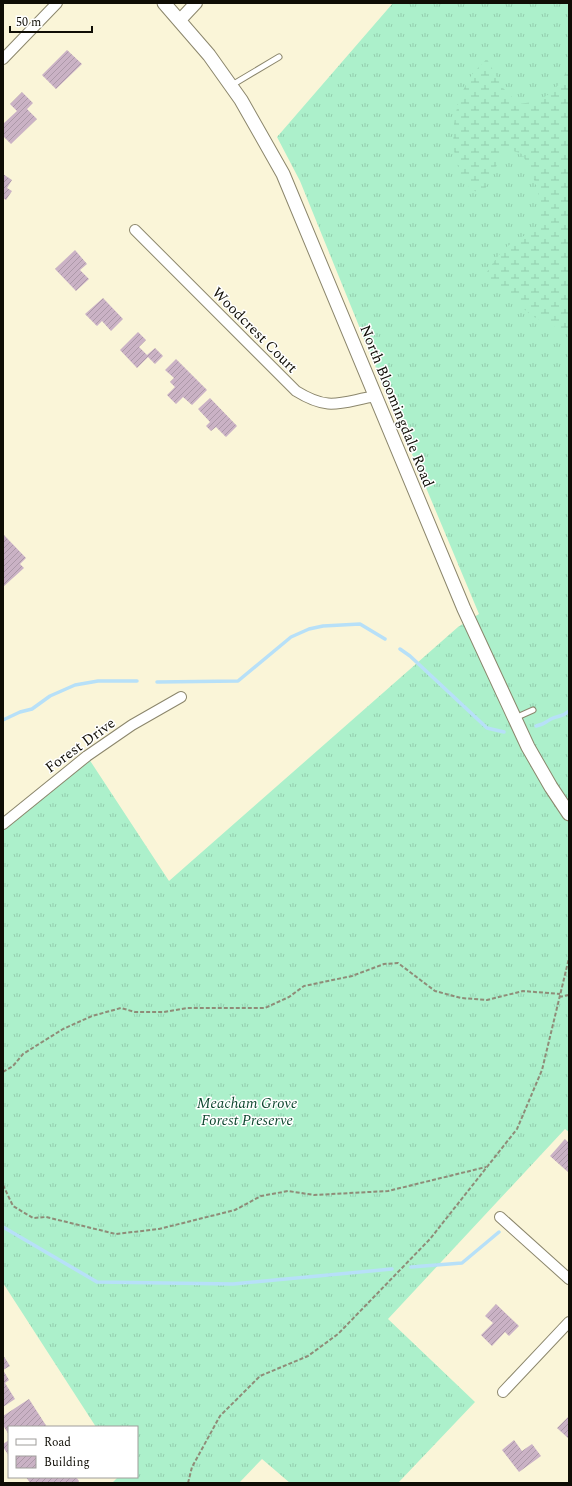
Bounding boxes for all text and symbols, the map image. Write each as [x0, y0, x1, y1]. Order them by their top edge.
scale bar [10, 8, 92, 34]
text: 50 m [16, 13, 41, 32]
street label: Woodcrest Court [206, 282, 303, 379]
street label: North Bloomingdale Road [353, 322, 440, 491]
street label: Forest Drive [40, 712, 120, 779]
park label: Meacham Grove Forest Preserve [197, 1092, 298, 1132]
legend [8, 1426, 138, 1478]
text: Road [44, 1433, 71, 1452]
text: Building [44, 1453, 90, 1472]

